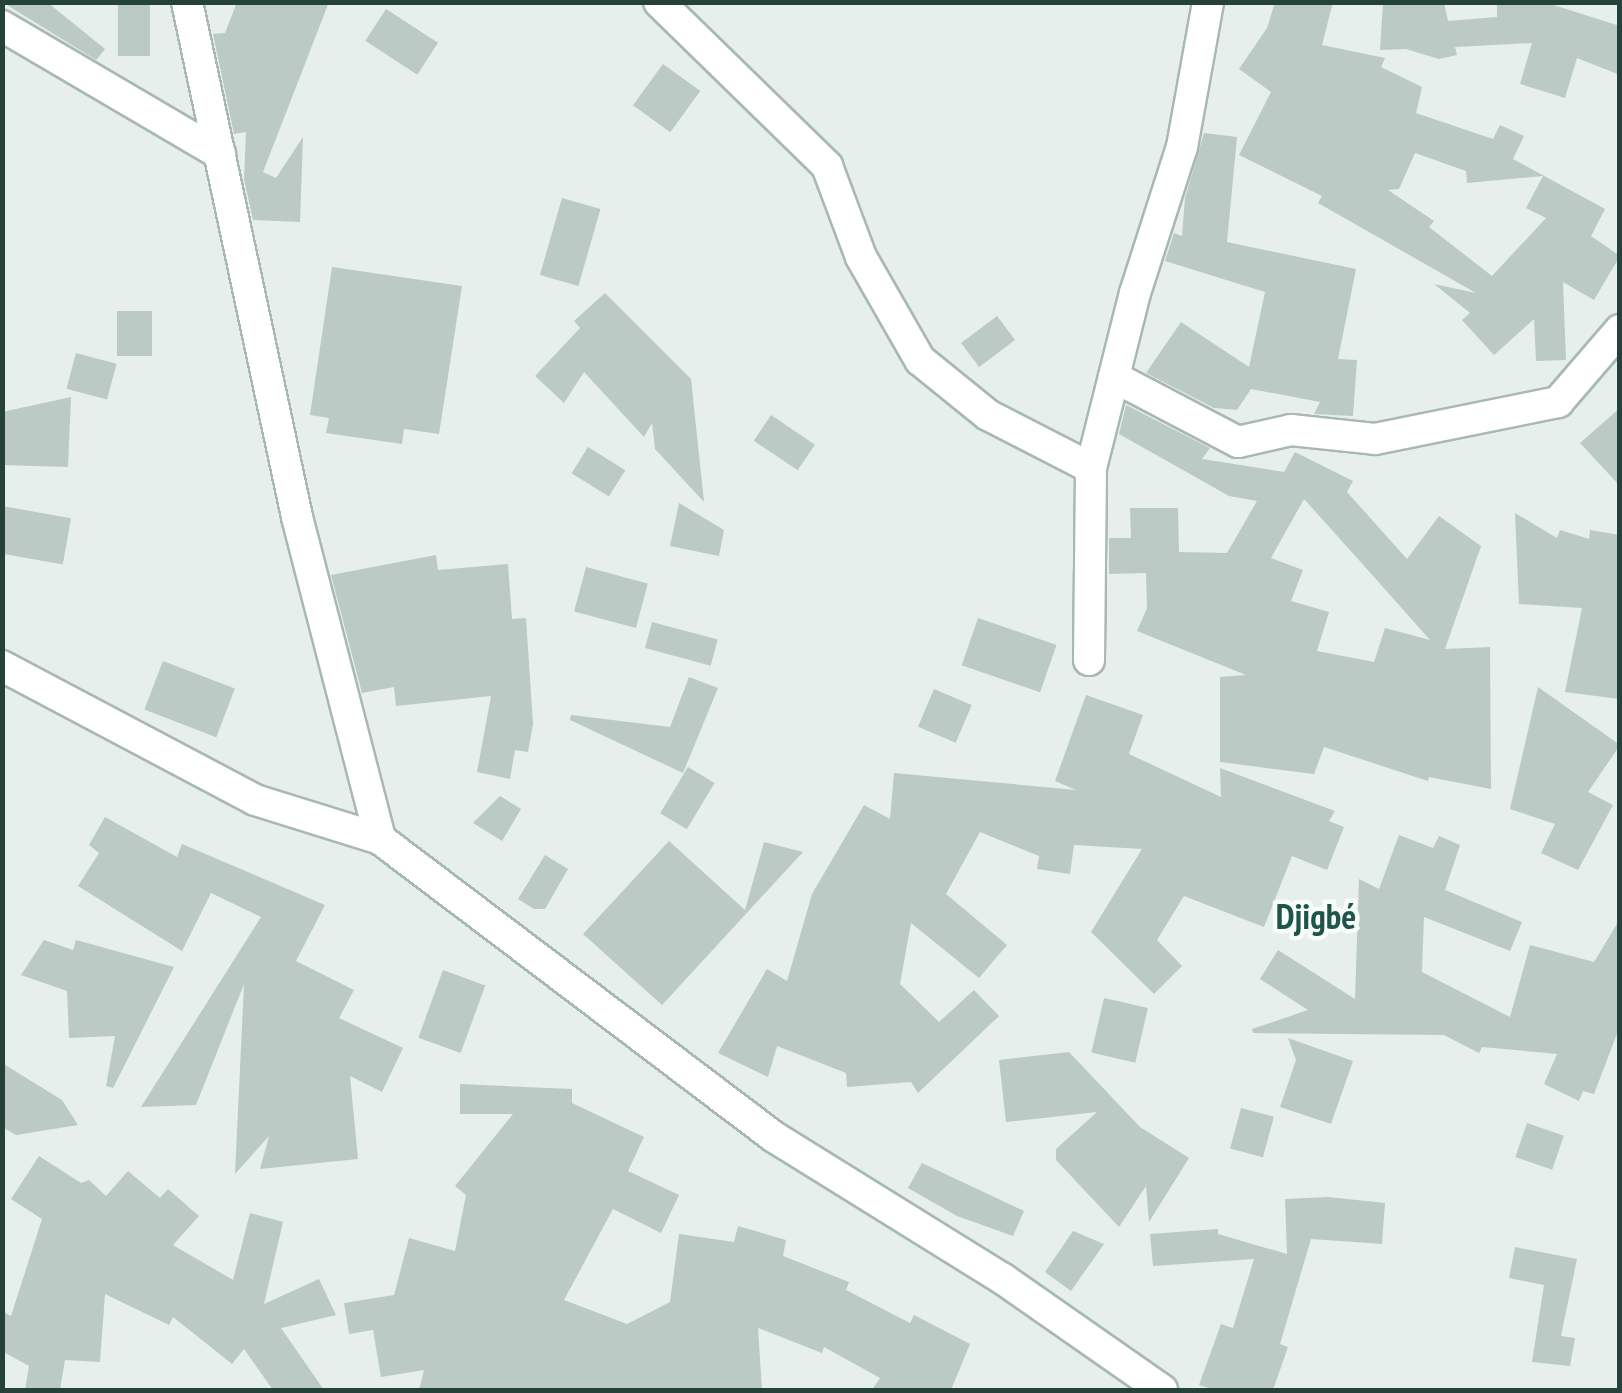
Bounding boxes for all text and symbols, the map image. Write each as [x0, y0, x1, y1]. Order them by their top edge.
district label: Djigbé [1276, 895, 1356, 937]

